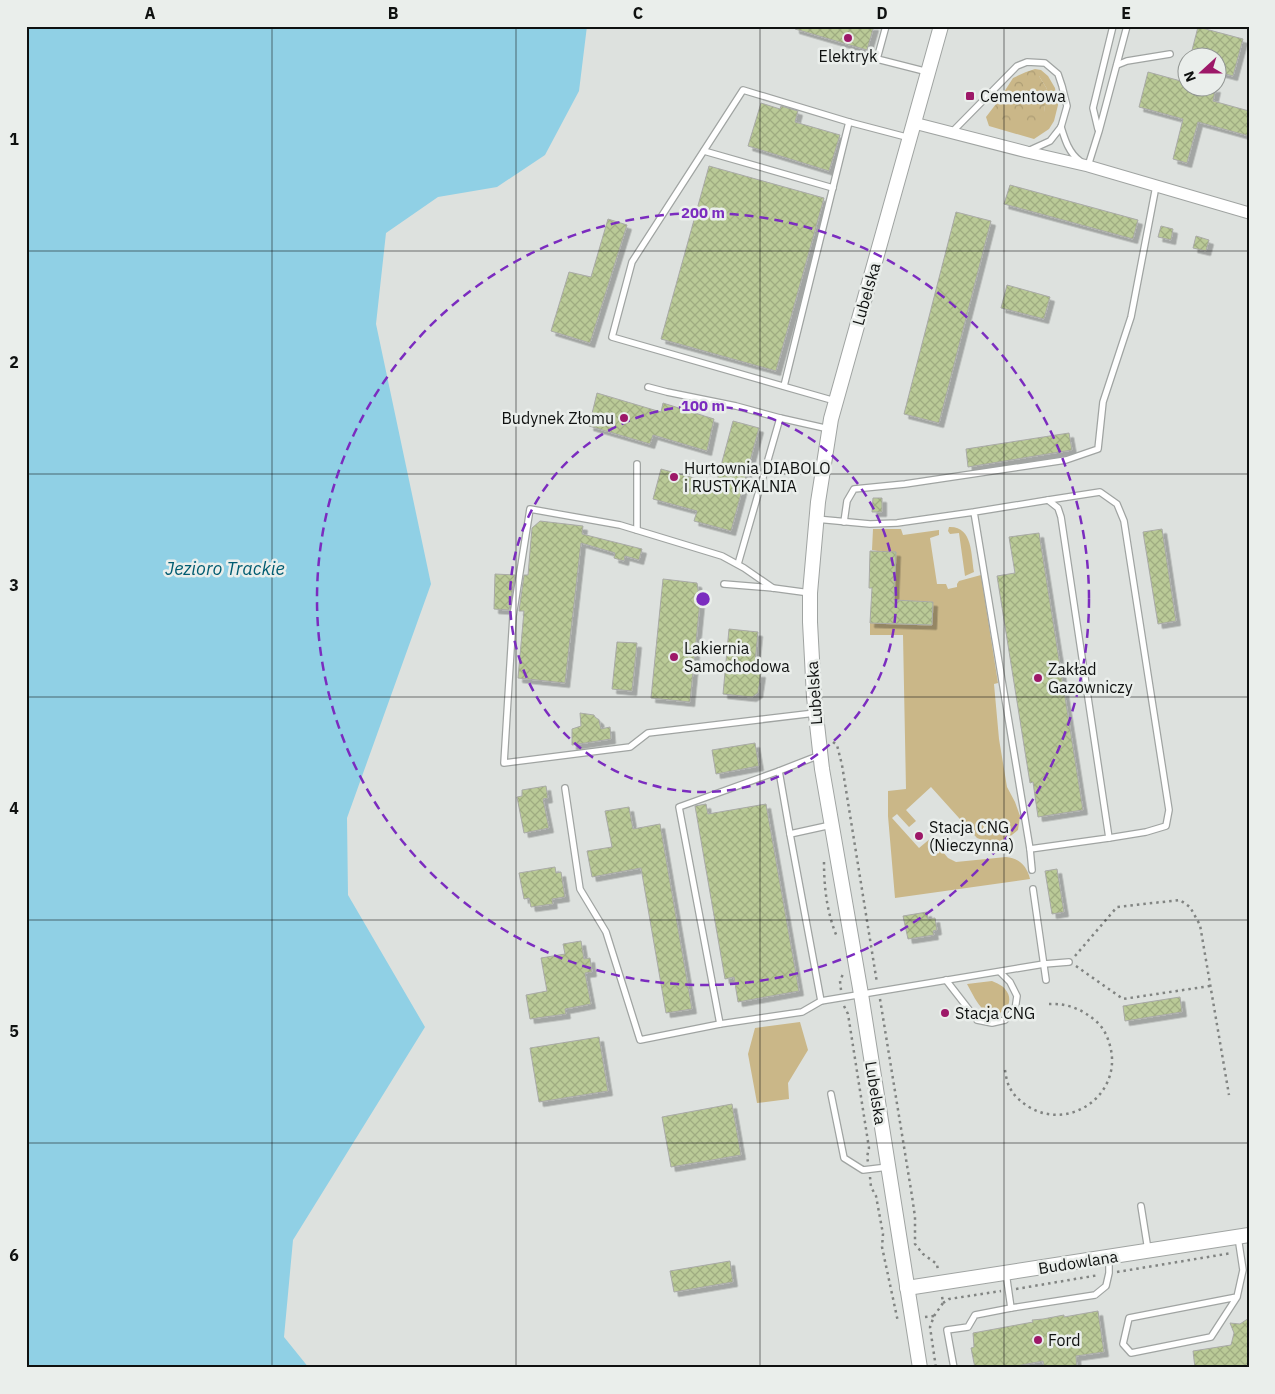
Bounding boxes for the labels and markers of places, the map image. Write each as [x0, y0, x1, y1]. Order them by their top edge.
marker: Elektryk [842, 32, 854, 44]
place label: Elektryk [819, 46, 878, 66]
place label: Cementowa [980, 86, 1066, 106]
marker: Cementowa [964, 90, 976, 102]
place label: Budynek Złomu [501, 408, 614, 428]
marker: Budynek Złomu [618, 412, 630, 424]
place label: Hurtownia DIABOLO i RUSTYKALNIA [684, 458, 831, 496]
marker: Hurtownia DIABOLO i RUSTYKALNIA [668, 471, 680, 483]
centre of rings [694, 590, 712, 608]
place label: Lakiernia Samochodowa [684, 638, 790, 676]
marker: Lakiernia Samochodowa [668, 651, 680, 663]
place label: Zakład Gazowniczy [1048, 659, 1133, 697]
marker: Zakład Gazowniczy [1032, 672, 1044, 684]
place label: Stacja CNG (Nieczynna) [929, 817, 1014, 855]
marker: Stacja CNG (Nieczynna) [913, 830, 925, 842]
place label: Stacja CNG [955, 1003, 1035, 1023]
marker: Stacja CNG [939, 1007, 951, 1019]
place label: Ford [1048, 1330, 1081, 1350]
marker: Ford [1032, 1334, 1044, 1346]

